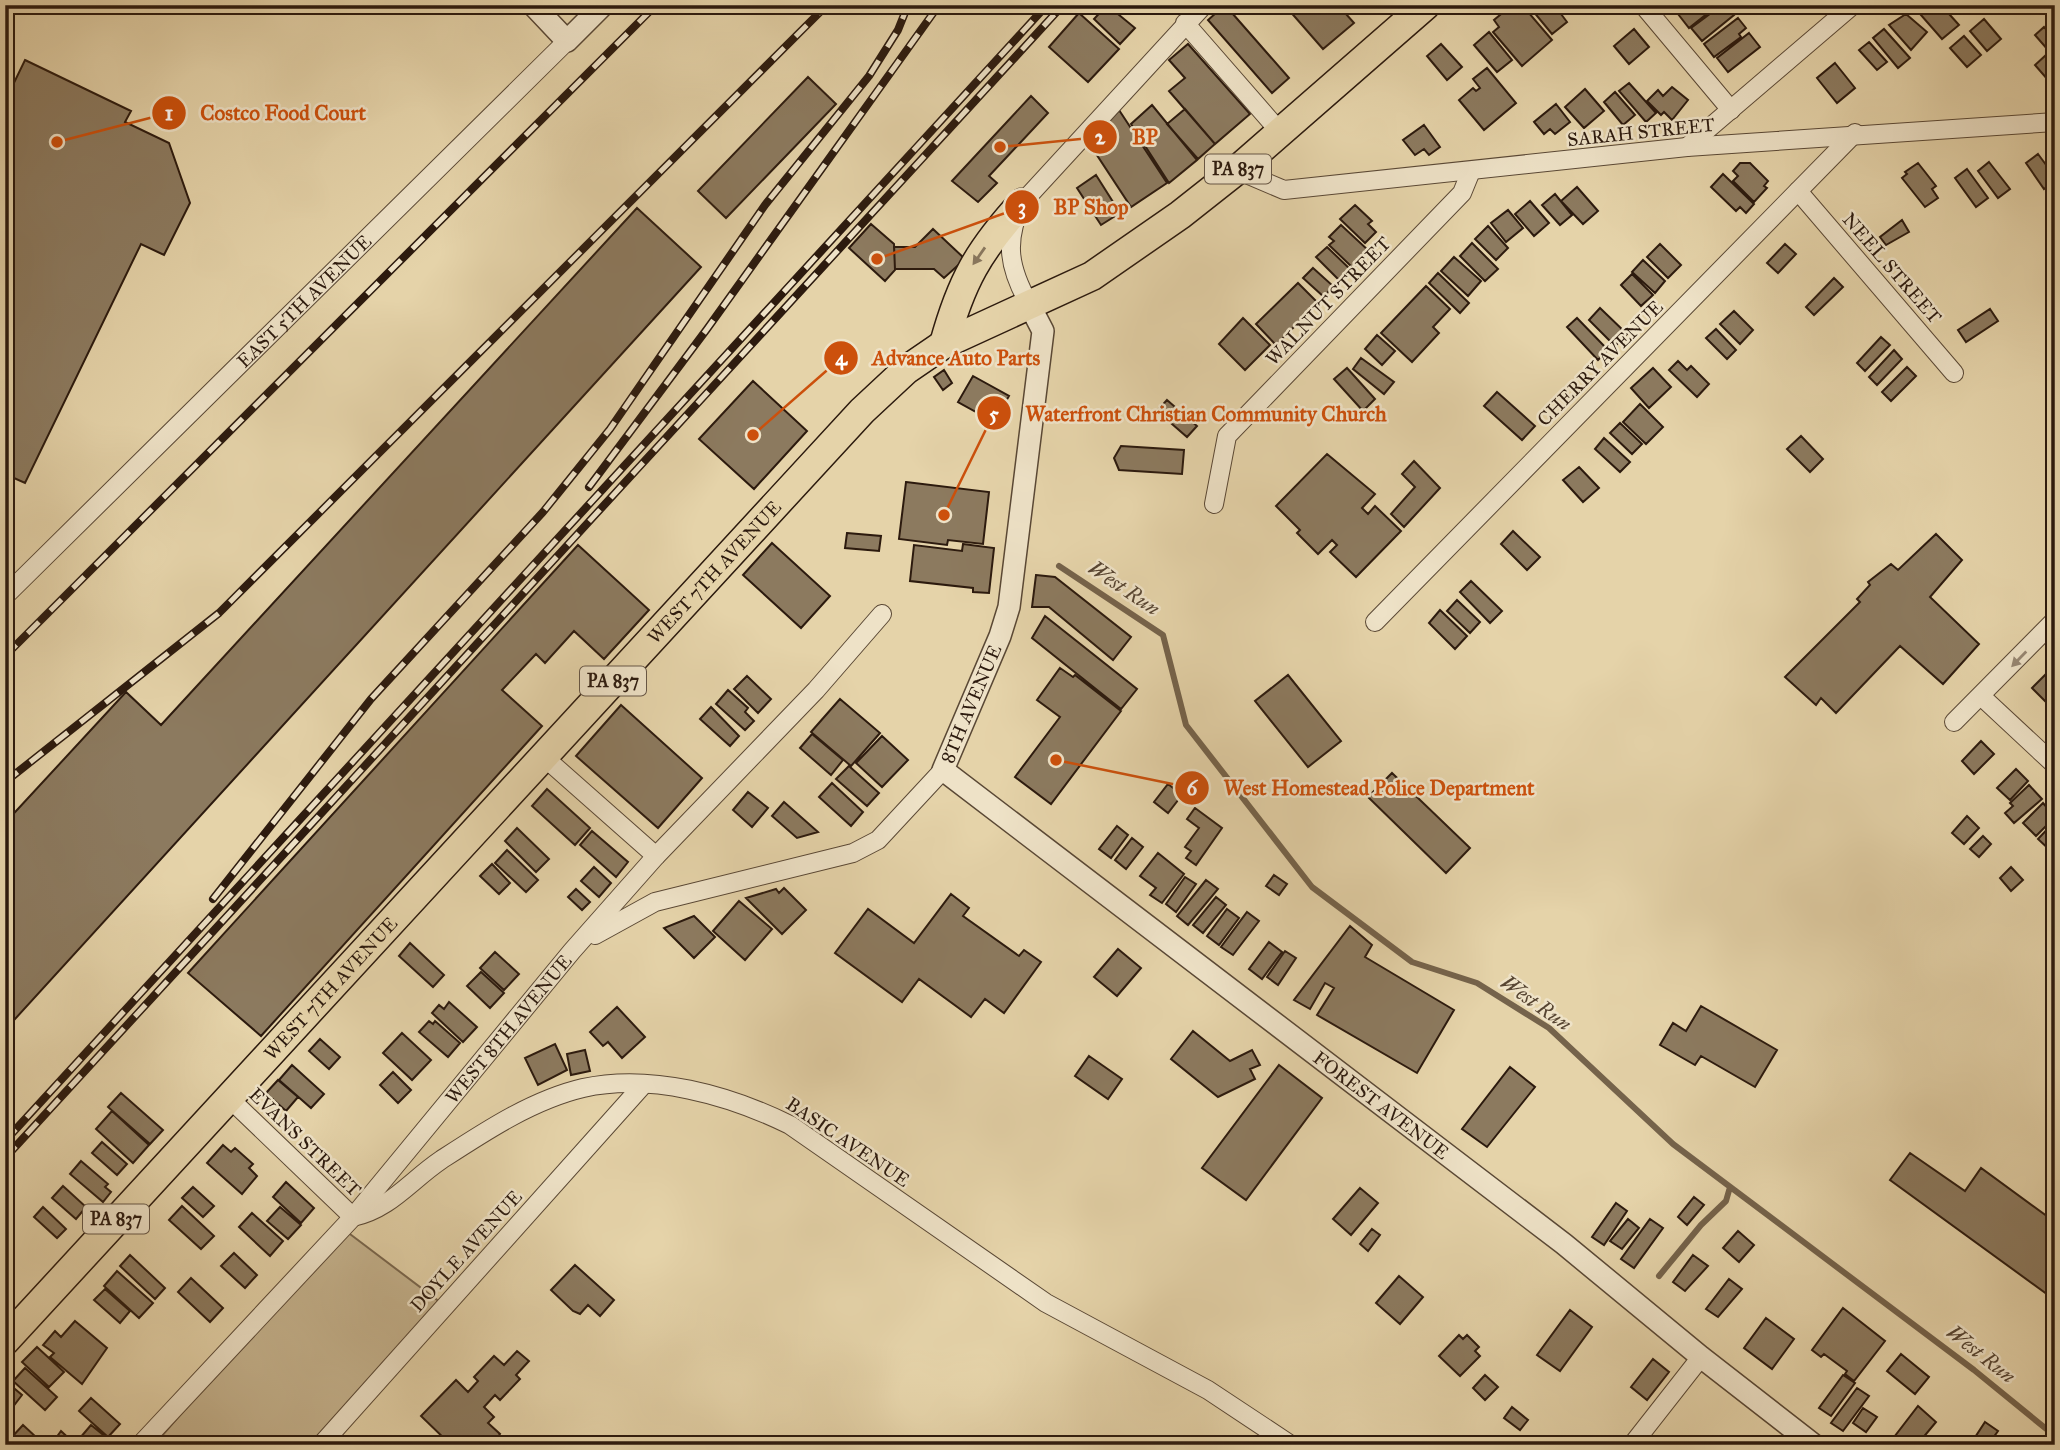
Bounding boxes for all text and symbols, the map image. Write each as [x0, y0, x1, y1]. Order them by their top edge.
callout: Costco Food Court [151, 92, 380, 134]
text: 1 [165, 100, 173, 126]
text: Costco Food Court [200, 100, 366, 126]
street label: SARAH STREET [1566, 113, 1716, 151]
callout: BP [1083, 116, 1171, 158]
text: 2 [1095, 124, 1106, 150]
text: BP [1132, 124, 1158, 150]
road number: PA 837 [1205, 154, 1271, 184]
callout: BP Shop [1004, 186, 1143, 228]
text: 3 [1018, 194, 1026, 220]
text: BP Shop [1053, 194, 1129, 220]
street label: NEEL STREET [1838, 208, 1946, 328]
street label: EAST 5TH AVENUE [232, 229, 376, 372]
street label: WALNUT STREET [1261, 232, 1395, 370]
one-way arrow [972, 247, 986, 265]
street label: CHERRY AVENUE [1532, 295, 1668, 431]
callout: Advance Auto Parts [823, 337, 1054, 379]
text: 4 [835, 345, 848, 371]
text: Advance Auto Parts [870, 345, 1040, 371]
callout: Waterfront Christian Community Church [977, 392, 1401, 434]
text: 5 [989, 401, 999, 427]
text: Waterfront Christian Community Church [1025, 401, 1387, 427]
street label: WEST 7TH AVENUE [642, 495, 786, 648]
water label: West Run [1083, 555, 1165, 621]
street label: 8TH AVENUE [936, 641, 1006, 767]
one-way arrow [2010, 650, 2027, 667]
road number: PA 837 [580, 666, 646, 696]
callout: West Homestead Police Department [1174, 767, 1548, 809]
text: 6 [1187, 775, 1199, 801]
text: West Homestead Police Department [1224, 775, 1535, 801]
street label: WEST 7TH AVENUE [259, 911, 402, 1064]
street label: WEST 8TH AVENUE [440, 949, 576, 1108]
water label: West Run [1496, 969, 1576, 1037]
street label: FOREST AVENUE [1309, 1045, 1454, 1164]
street label: EVANS STREET [244, 1083, 366, 1201]
street label: BASIC AVENUE [782, 1092, 914, 1192]
street label: DOYLE AVENUE [405, 1185, 527, 1317]
road number: PA 837 [83, 1204, 149, 1234]
water label: West Run [1941, 1319, 2021, 1389]

